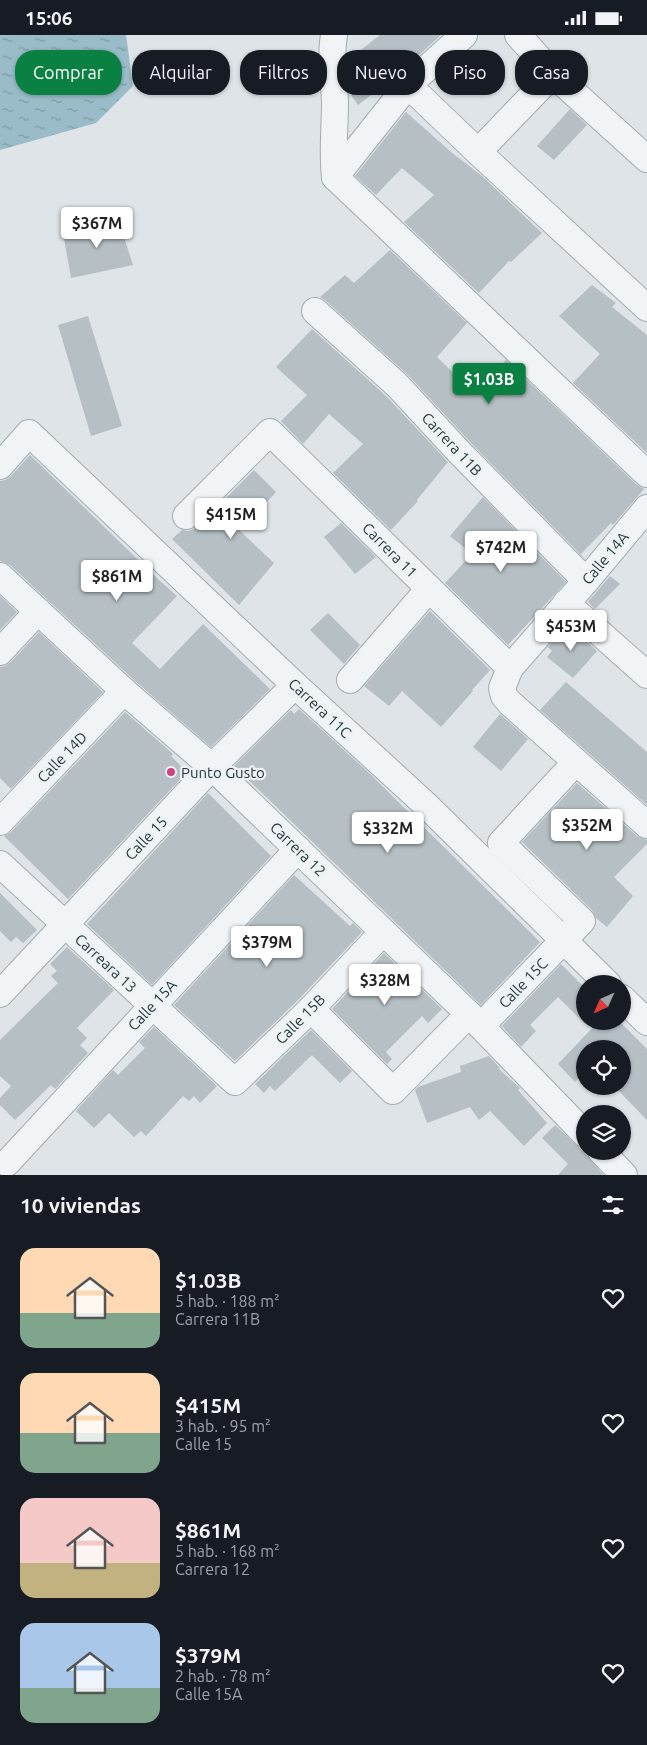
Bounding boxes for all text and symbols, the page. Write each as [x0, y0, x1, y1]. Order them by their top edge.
text: 15:06 [25, 7, 73, 29]
chip: Comprar [15, 50, 122, 95]
chip: Alquilar [132, 50, 230, 95]
chip: Filtros [240, 50, 327, 95]
chip: Nuevo [337, 50, 425, 95]
chip: Piso [435, 50, 505, 95]
chip: Casa [515, 50, 588, 95]
pin: $367M [62, 207, 132, 249]
text: $367M [72, 214, 122, 232]
pin: $1.03B [448, 363, 530, 405]
text: $1.03B [464, 370, 514, 388]
street label: Carrera 11B [419, 409, 485, 479]
pin: $415M [196, 497, 266, 540]
text: $415M [206, 505, 256, 523]
street label: Carrera 11 [359, 519, 421, 581]
street label: Calle 14A [578, 528, 632, 588]
pin: $742M [466, 531, 536, 573]
text: $742M [476, 538, 526, 556]
pin: $861M [82, 559, 152, 602]
text: $861M [92, 567, 142, 585]
pin: $453M [536, 609, 606, 652]
text: $453M [546, 617, 596, 635]
street label: Carrera 11C [285, 675, 355, 741]
street label: Calle 14D [34, 728, 90, 786]
place label: Punto Gusto [181, 764, 265, 781]
marker: Punto Gusto [165, 766, 177, 778]
pin: $352M [552, 809, 622, 851]
pin: $332M [353, 811, 423, 854]
street label: Calle 15 [122, 813, 170, 863]
text: $352M [562, 816, 612, 834]
street label: Carrera 12 [267, 818, 329, 880]
text: $332M [363, 819, 413, 837]
pin: $379M [232, 925, 302, 968]
street label: Carreara 13 [72, 930, 140, 996]
text: $379M [242, 933, 292, 951]
street label: Calle 15C [495, 955, 551, 1011]
pin: $328M [350, 963, 420, 1006]
text: $328M [360, 971, 410, 989]
north arrow [576, 975, 631, 1030]
map controls [576, 975, 631, 1160]
street label: Calle 15A [124, 976, 180, 1034]
street label: Calle 15B [272, 991, 328, 1047]
button: locate [576, 1040, 631, 1095]
button: layers [576, 1105, 631, 1160]
icon: filters [599, 1191, 627, 1219]
text: 10 viviendas [20, 1193, 141, 1217]
icon: home [60, 1268, 120, 1328]
text: $1.03B [175, 1268, 241, 1292]
icon: heart [599, 1284, 627, 1312]
text: 5 hab. · 188 m² [175, 1292, 280, 1310]
text: Carrera 11B [175, 1310, 260, 1328]
icon: home [60, 1393, 120, 1453]
text: $415M [175, 1393, 241, 1417]
icon: heart [599, 1409, 627, 1437]
text: 3 hab. · 95 m² [175, 1417, 271, 1435]
text: Calle 15 [175, 1435, 232, 1453]
icon: home [60, 1518, 120, 1578]
text: $861M [175, 1518, 241, 1542]
icon: heart [599, 1534, 627, 1562]
text: 5 hab. · 168 m² [175, 1542, 280, 1560]
text: Carrera 12 [175, 1560, 250, 1578]
icon: home [60, 1643, 120, 1703]
text: $379M [175, 1643, 241, 1667]
icon: heart [599, 1659, 627, 1687]
text: 2 hab. · 78 m² [175, 1667, 271, 1685]
text: Calle 15A [175, 1685, 242, 1703]

